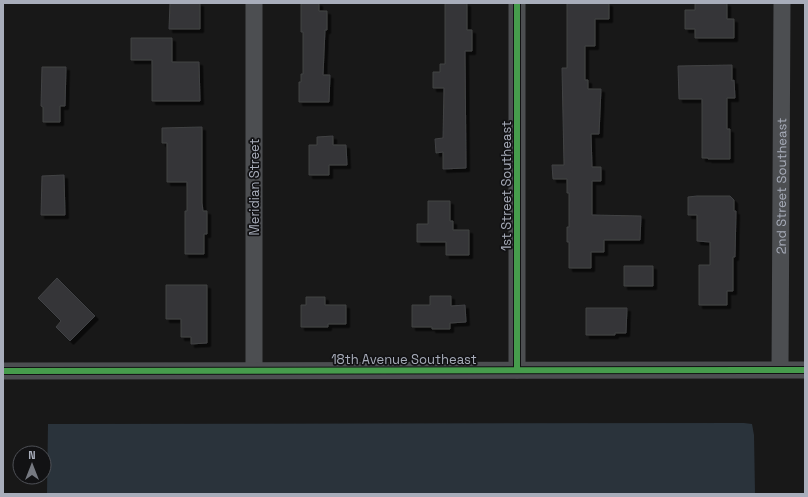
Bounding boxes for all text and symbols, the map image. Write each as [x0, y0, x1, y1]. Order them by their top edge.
street label: 2nd Street Southeast [772, 118, 790, 254]
street label: 1st Street Southeast [498, 121, 515, 251]
street label: Meridian Street [246, 138, 263, 236]
street label: 18th Avenue Southeast [331, 351, 477, 368]
north arrow [12, 445, 52, 485]
text: N [28, 448, 36, 462]

